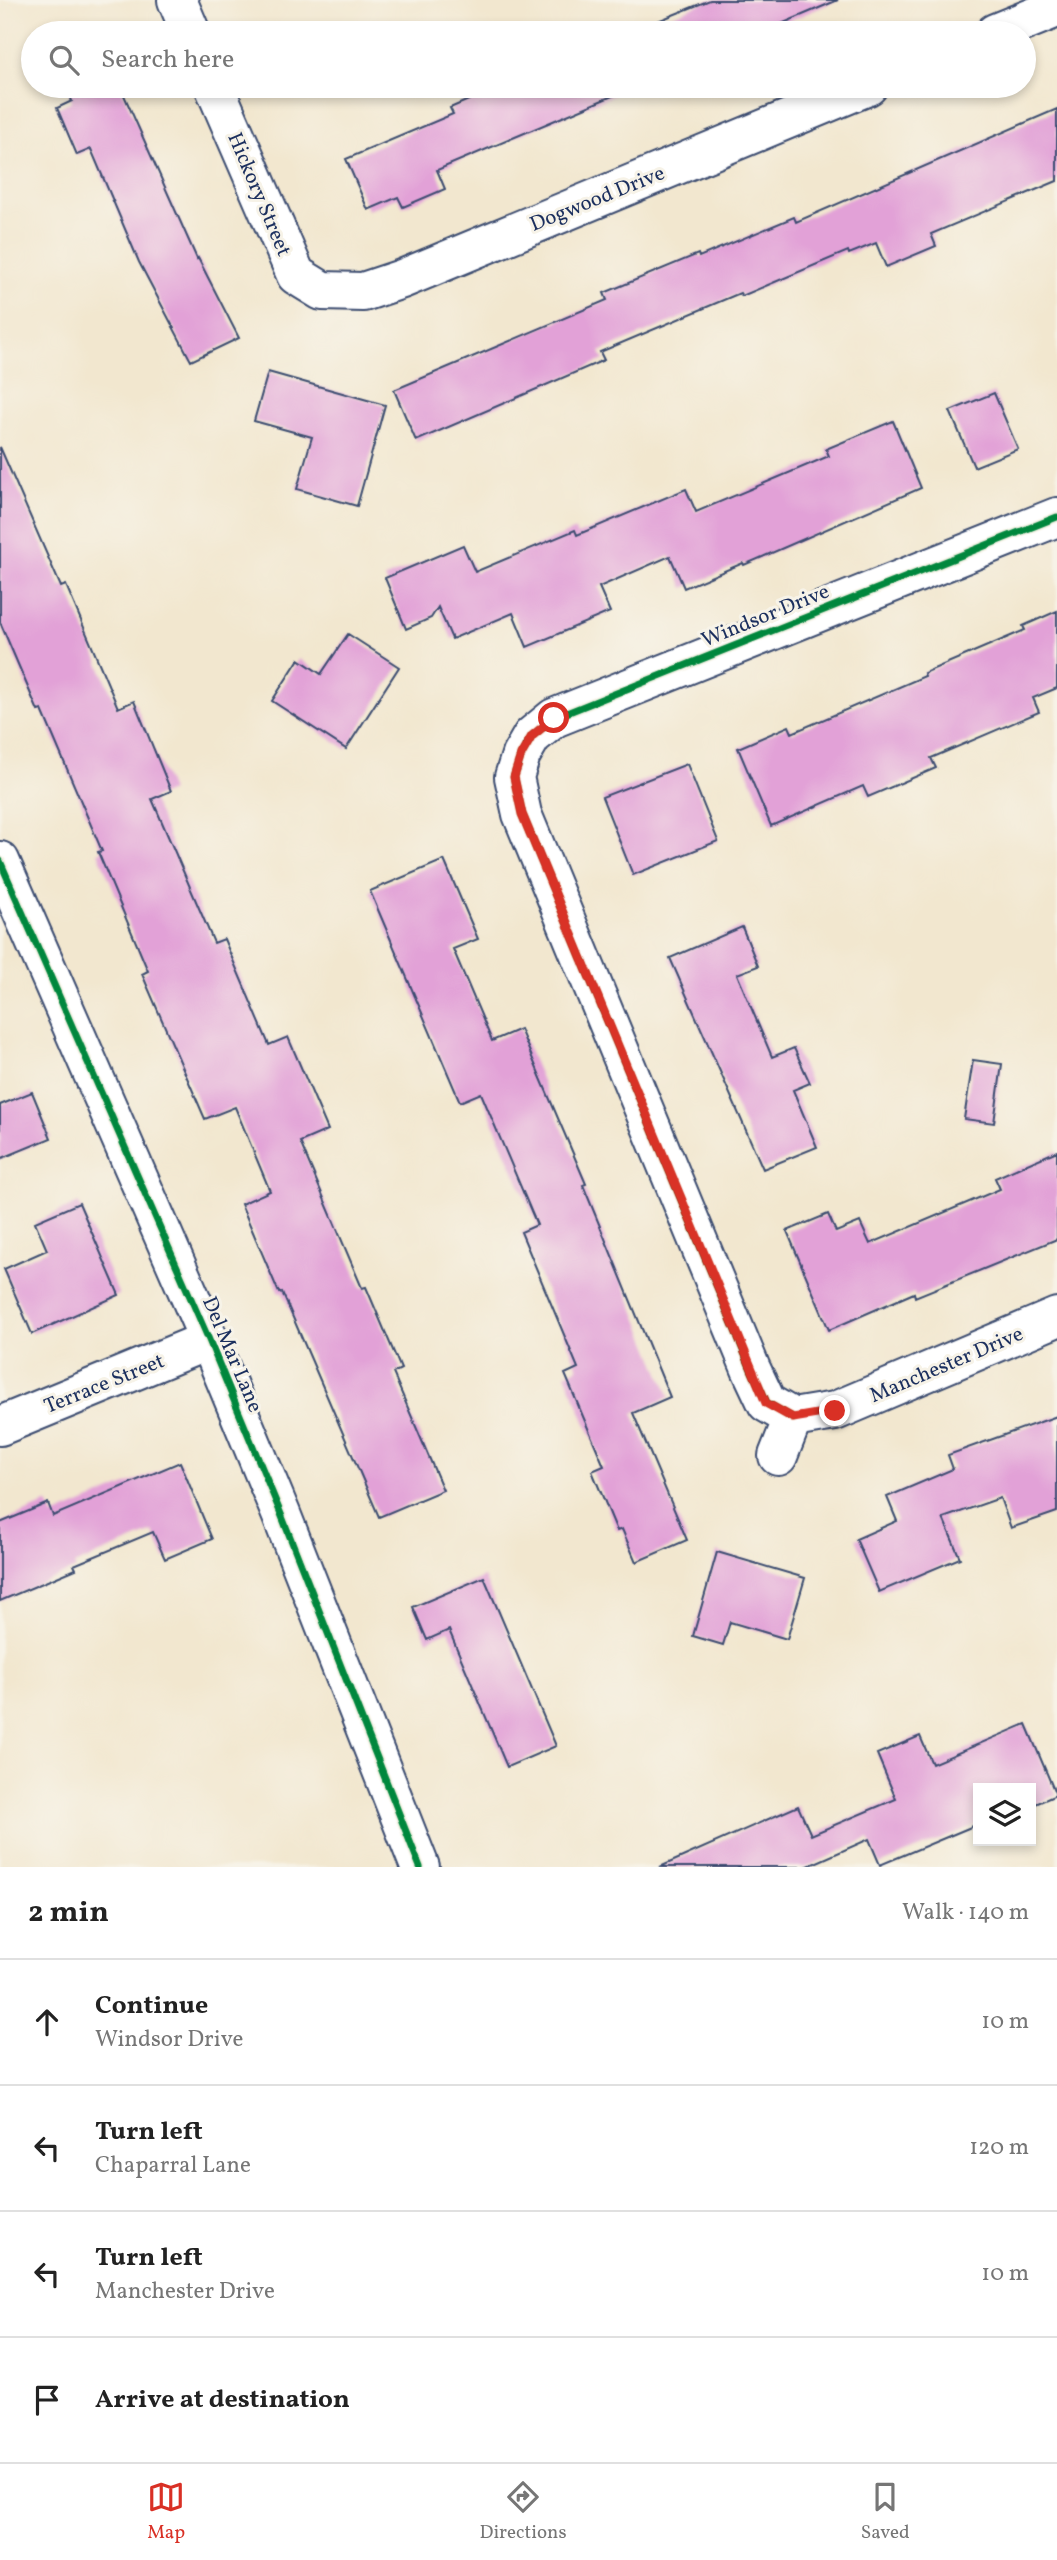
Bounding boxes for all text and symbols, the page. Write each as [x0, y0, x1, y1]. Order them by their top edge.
search box [21, 21, 1036, 98]
icon: search [45, 41, 83, 79]
text: Search here [101, 42, 234, 78]
street label: Hickory Street [219, 128, 298, 261]
street label: Dogwood Drive [526, 159, 669, 240]
street label: Windsor Drive [697, 578, 834, 655]
route start [538, 702, 569, 733]
street label: Del Mar Lane [194, 1292, 269, 1417]
street label: Manchester Drive [865, 1320, 1028, 1411]
street label: Terrace Street [40, 1347, 169, 1422]
route end [819, 1395, 850, 1426]
map controls [973, 1783, 1036, 1846]
button: layers [973, 1783, 1036, 1846]
text: 2 min [28, 1892, 109, 1934]
text: Walk · 140 m [902, 1897, 1029, 1929]
text: Continue [95, 1988, 208, 2024]
icon: ahead [28, 2003, 66, 2041]
text: 10 m [981, 2006, 1029, 2038]
text: Windsor Drive [95, 2024, 244, 2056]
text: Turn left [95, 2114, 203, 2150]
icon: left [28, 2129, 66, 2167]
text: 120 m [969, 2132, 1029, 2164]
text: Chaparral Lane [95, 2150, 251, 2182]
text: Turn left [95, 2240, 203, 2276]
icon: left [28, 2255, 66, 2293]
text: 10 m [981, 2258, 1029, 2290]
text: Manchester Drive [95, 2276, 275, 2308]
icon: arrive [28, 2381, 66, 2419]
text: Arrive at destination [95, 2382, 350, 2418]
tab: Map [147, 2478, 185, 2546]
tab: Directions [480, 2478, 567, 2546]
tab: Saved [861, 2478, 910, 2546]

